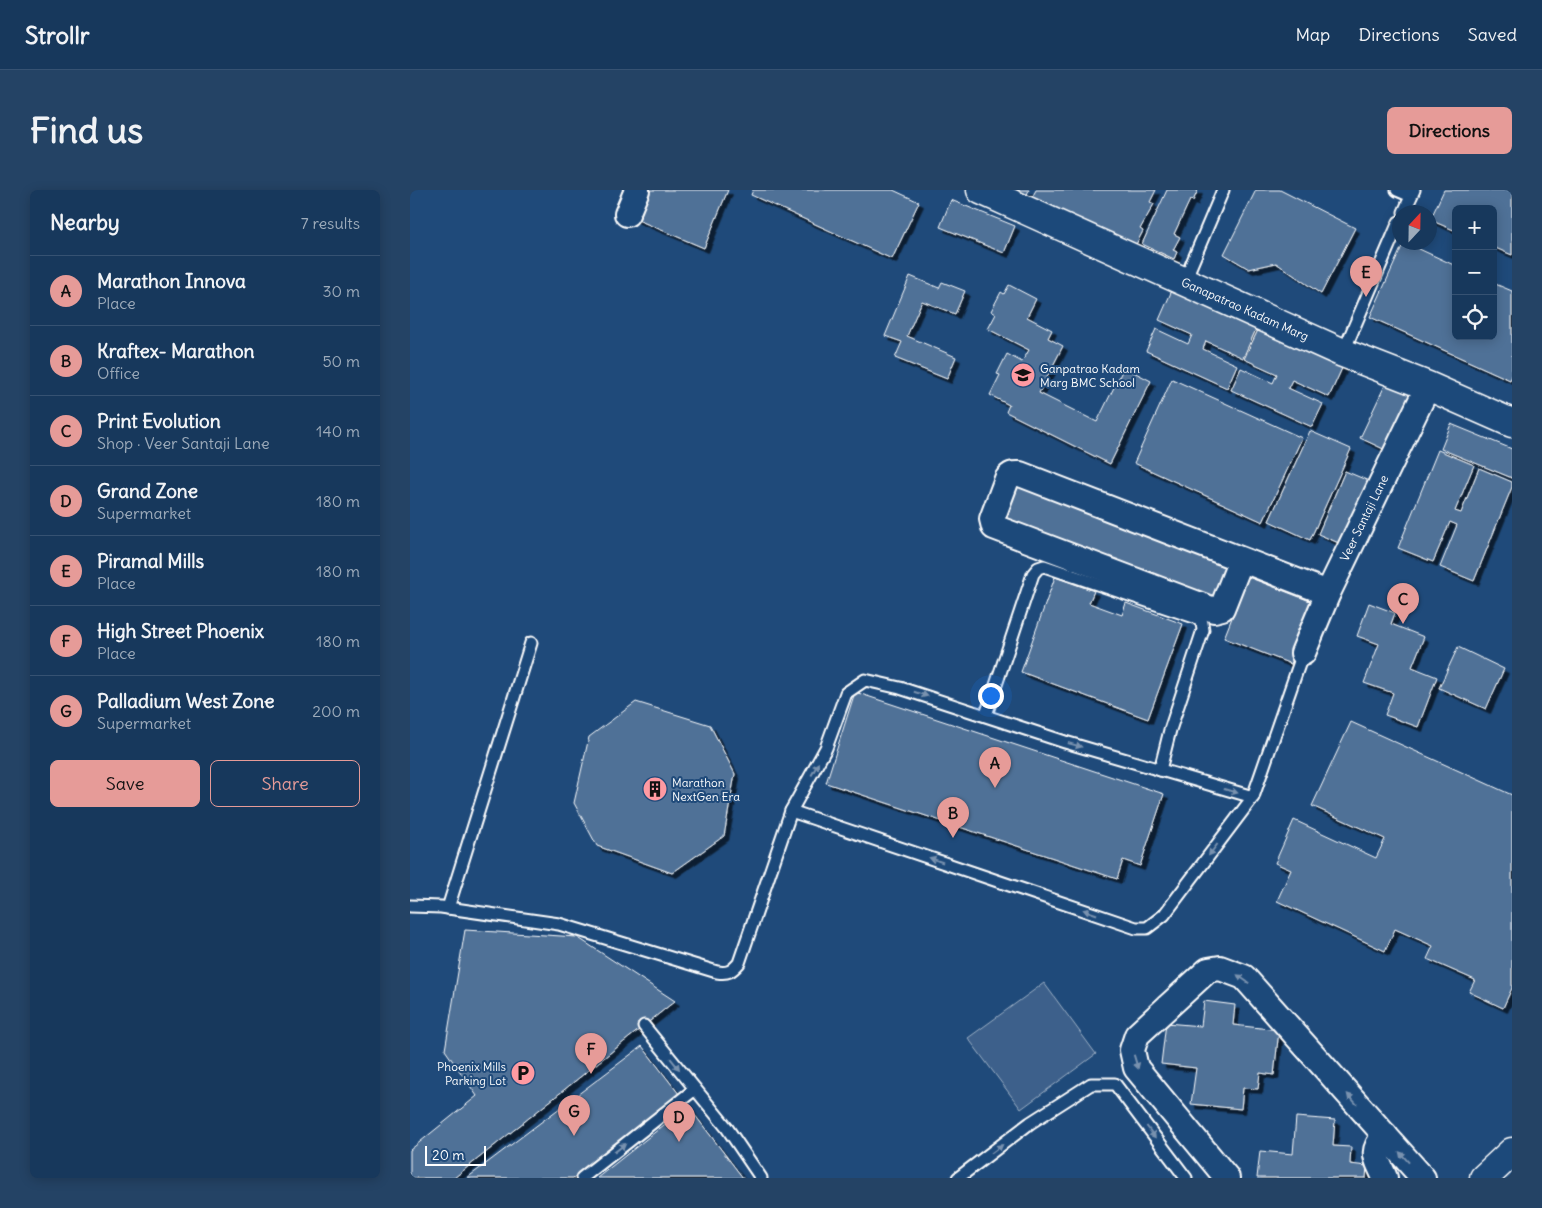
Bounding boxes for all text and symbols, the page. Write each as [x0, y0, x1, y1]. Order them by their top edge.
text: Strollr [25, 20, 90, 50]
text: Map [1295, 23, 1330, 46]
text: Directions [1358, 23, 1440, 46]
text: Saved [1468, 23, 1517, 46]
button: Directions [1387, 107, 1512, 154]
text: Find us [30, 108, 143, 152]
north arrow [1392, 205, 1437, 250]
map controls [1452, 205, 1497, 340]
button: + [1452, 205, 1497, 250]
text: Nearby [50, 209, 120, 236]
text: 7 results [301, 213, 360, 233]
button: − [1452, 250, 1497, 295]
pin: E [1350, 256, 1382, 297]
text: Marathon Innova [97, 269, 246, 293]
street label: Ganapatrao Kadam Marg [1179, 274, 1311, 344]
text: A [61, 281, 71, 301]
text: 30 m [323, 281, 360, 301]
text: Place [97, 293, 136, 313]
button: locate [1452, 295, 1497, 340]
text: Kraftex- Marathon [97, 339, 255, 363]
text: B [61, 351, 71, 371]
text: 50 m [322, 351, 360, 371]
place label: Ganpatrao Kadam Marg BMC School [1040, 361, 1140, 390]
school or university icon: Ganpatrao Kadam Marg BMC School [1010, 362, 1036, 388]
text: Office [97, 363, 140, 383]
text: Print Evolution [97, 409, 221, 433]
text: C [61, 421, 71, 441]
text: 140 m [316, 421, 360, 441]
text: Shop · Veer Santaji Lane [97, 433, 270, 453]
street label: Veer Santaji Lane [1337, 473, 1391, 563]
text: Grand Zone [97, 479, 198, 503]
text: D [60, 491, 72, 511]
text: 180 m [316, 491, 360, 511]
text: Supermarket [97, 503, 191, 523]
text: Piramal Mills [97, 549, 204, 573]
text: E [61, 561, 71, 581]
text: 180 m [316, 561, 360, 581]
text: Place [97, 573, 136, 593]
pin: C [1387, 583, 1419, 624]
text: High Street Phoenix [97, 619, 264, 643]
text: F [61, 631, 71, 651]
text: 180 m [316, 631, 360, 651]
text: Place [97, 643, 136, 663]
your location [978, 683, 1004, 709]
text: Palladium West Zone [97, 689, 274, 713]
one-way arrow [914, 691, 929, 699]
text: G [60, 701, 72, 721]
text: 200 m [312, 701, 360, 721]
text: Supermarket [97, 713, 191, 733]
one-way arrow [1068, 742, 1083, 750]
pin: A [979, 747, 1011, 788]
button: Save [50, 760, 200, 807]
button: Share [210, 760, 360, 807]
one-way arrow [810, 762, 819, 775]
place label: Marathon NextGen Era [672, 775, 740, 804]
building icon: Marathon NextGen Era [642, 776, 668, 802]
one-way arrow [1224, 788, 1239, 796]
pin: B [937, 797, 969, 838]
one-way arrow [1208, 843, 1218, 857]
one-way arrow [928, 856, 943, 864]
one-way arrow [1082, 908, 1097, 916]
one-way arrow [1236, 974, 1250, 984]
pin: F [575, 1033, 607, 1074]
one-way arrow [1132, 1054, 1140, 1069]
one-way arrow [669, 1057, 680, 1070]
place label: Phoenix Mills Parking Lot [437, 1059, 506, 1088]
parking icon: Phoenix Mills Parking Lot [510, 1060, 536, 1086]
one-way arrow [1347, 1092, 1358, 1105]
pin: G [558, 1095, 590, 1136]
pin: D [663, 1101, 695, 1142]
one-way arrow [1146, 1125, 1156, 1138]
one-way arrow [613, 1142, 626, 1153]
scale bar [425, 1143, 486, 1166]
one-way arrow [990, 1143, 1003, 1154]
text: 20 m [432, 1146, 465, 1164]
one-way arrow [1398, 1151, 1410, 1163]

